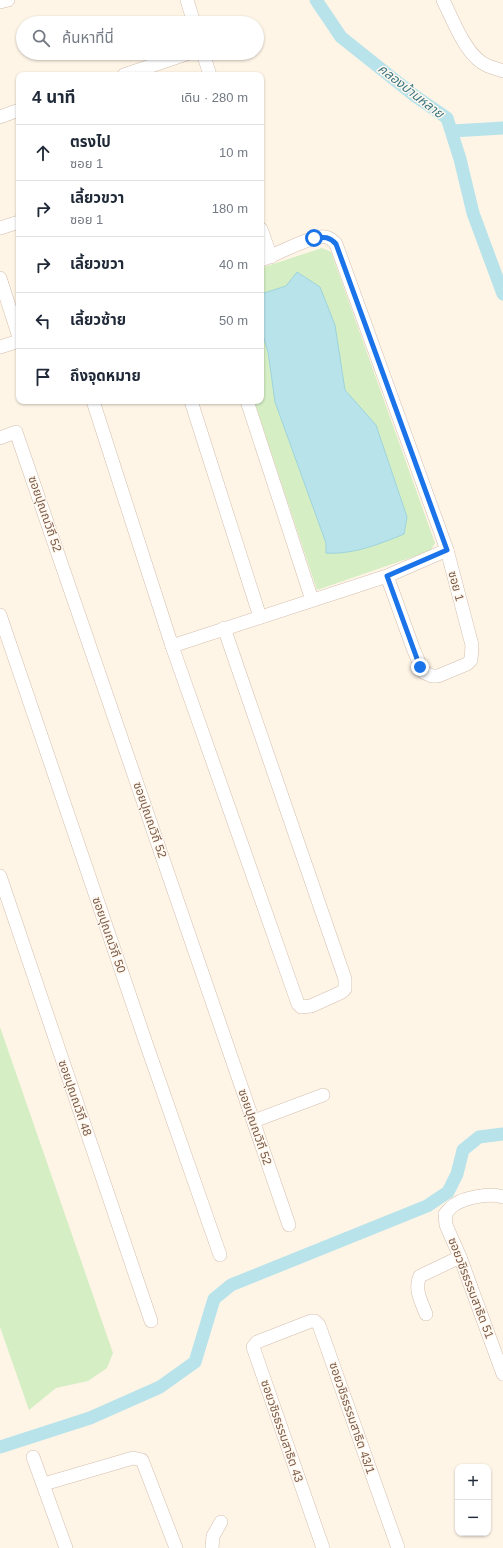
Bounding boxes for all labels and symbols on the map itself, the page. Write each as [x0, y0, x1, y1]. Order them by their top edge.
water label: คลองบ้านหลาย [375, 61, 448, 122]
route start [305, 229, 323, 247]
street label: ซอยปุณณวิถี 52 [25, 474, 65, 554]
street label: ซอย 1 [445, 569, 467, 603]
route end [411, 658, 429, 676]
street label: ซอยปุณณวิถี 52 [130, 780, 170, 860]
street label: ซอยปุณณวิถี 50 [89, 895, 129, 975]
street label: ซอยปุณณวิถี 48 [55, 1058, 95, 1138]
street label: ซอยปุณณวิถี 52 [235, 1087, 275, 1167]
street label: ซอยวชิรธรรมสาธิต 51 [445, 1235, 497, 1341]
street label: ซอยวชิรธรรมสาธิต 43/1 [326, 1360, 378, 1476]
street label: ซอยวชิรธรรมสาธิต 43 [258, 1378, 306, 1484]

